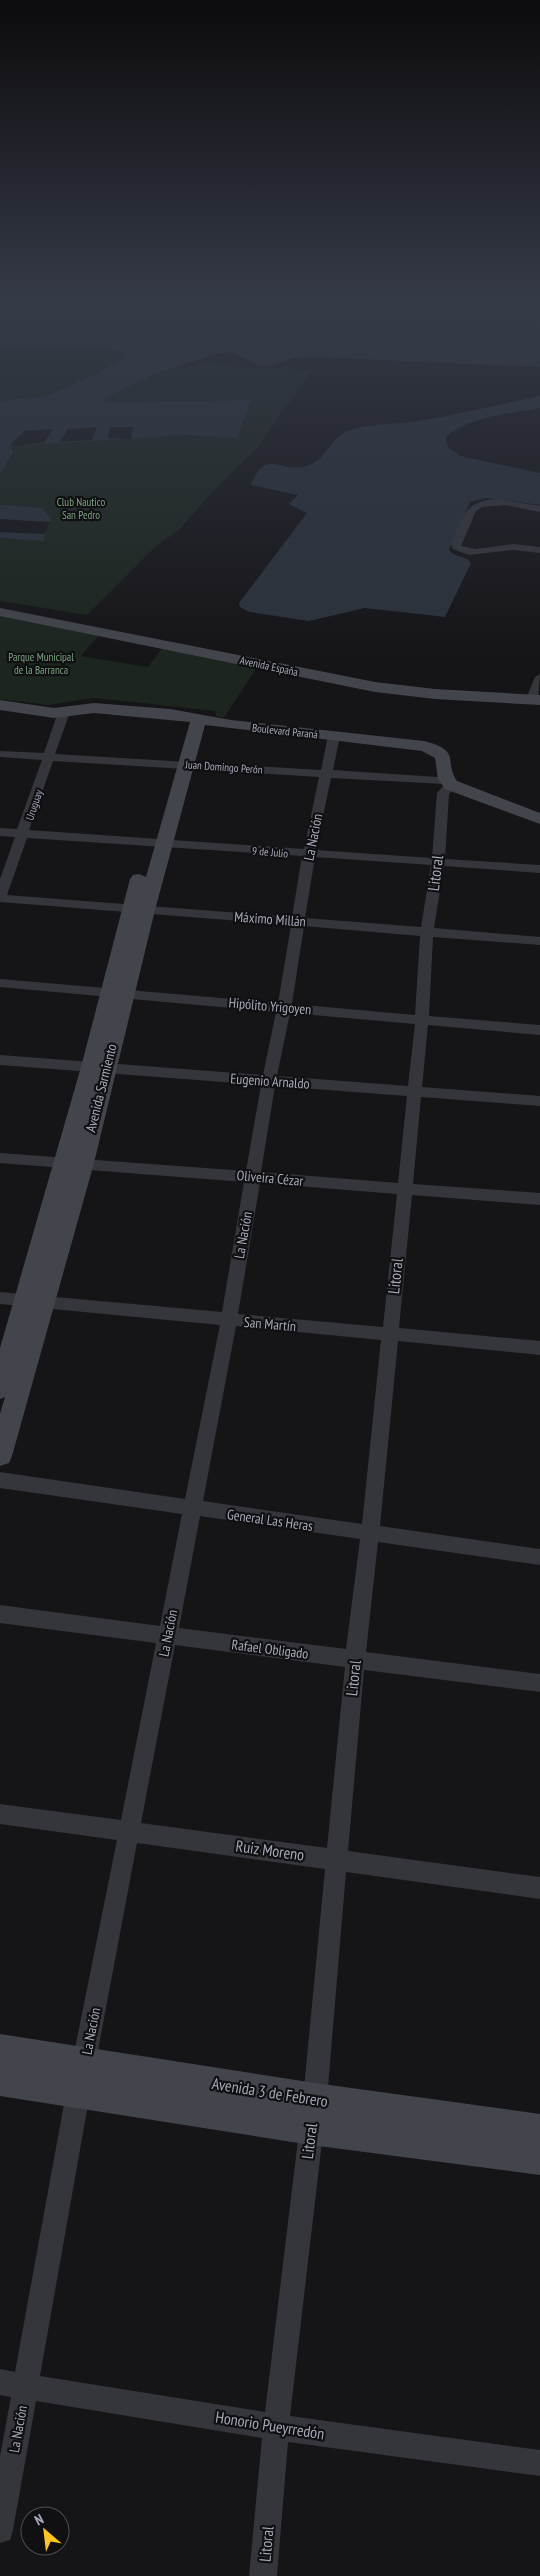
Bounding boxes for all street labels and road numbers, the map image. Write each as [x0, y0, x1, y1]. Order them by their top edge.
street label: Avenida España [239, 653, 299, 679]
street label: Boulevard Paraná [251, 721, 319, 741]
street label: Juan Domingo Perón [184, 757, 263, 777]
street label: Uruguay [22, 787, 46, 822]
street label: La Nación [300, 812, 326, 862]
street label: 9 de Julio [251, 843, 289, 861]
street label: Litoral [423, 854, 447, 892]
street label: Máximo Millán [234, 908, 306, 930]
street label: Hipólito Yrigoyen [228, 993, 312, 1019]
street label: Avenida Sarmiento [81, 1042, 121, 1134]
street label: Eugenio Arnaldo [230, 1069, 310, 1093]
street label: Oliveira Cézar [236, 1166, 304, 1190]
street label: La Nación [230, 1210, 256, 1260]
street label: Litoral [383, 1257, 407, 1295]
street label: San Martín [243, 1313, 297, 1335]
street label: General Las Heras [226, 1505, 314, 1535]
street label: La Nación [155, 1608, 181, 1658]
street label: Rafael Obligado [231, 1635, 309, 1663]
street label: Litoral [341, 1659, 365, 1697]
street label: Ruiz Moreno [234, 1835, 306, 1865]
street label: La Nación [78, 2006, 104, 2056]
street label: Avenida 3 de Febrero [211, 2073, 329, 2111]
street label: Litoral [297, 2122, 321, 2160]
street label: La Nación [5, 2404, 31, 2454]
street label: Honorio Pueyrredón [214, 2407, 326, 2443]
street label: Litoral [254, 2525, 278, 2563]

